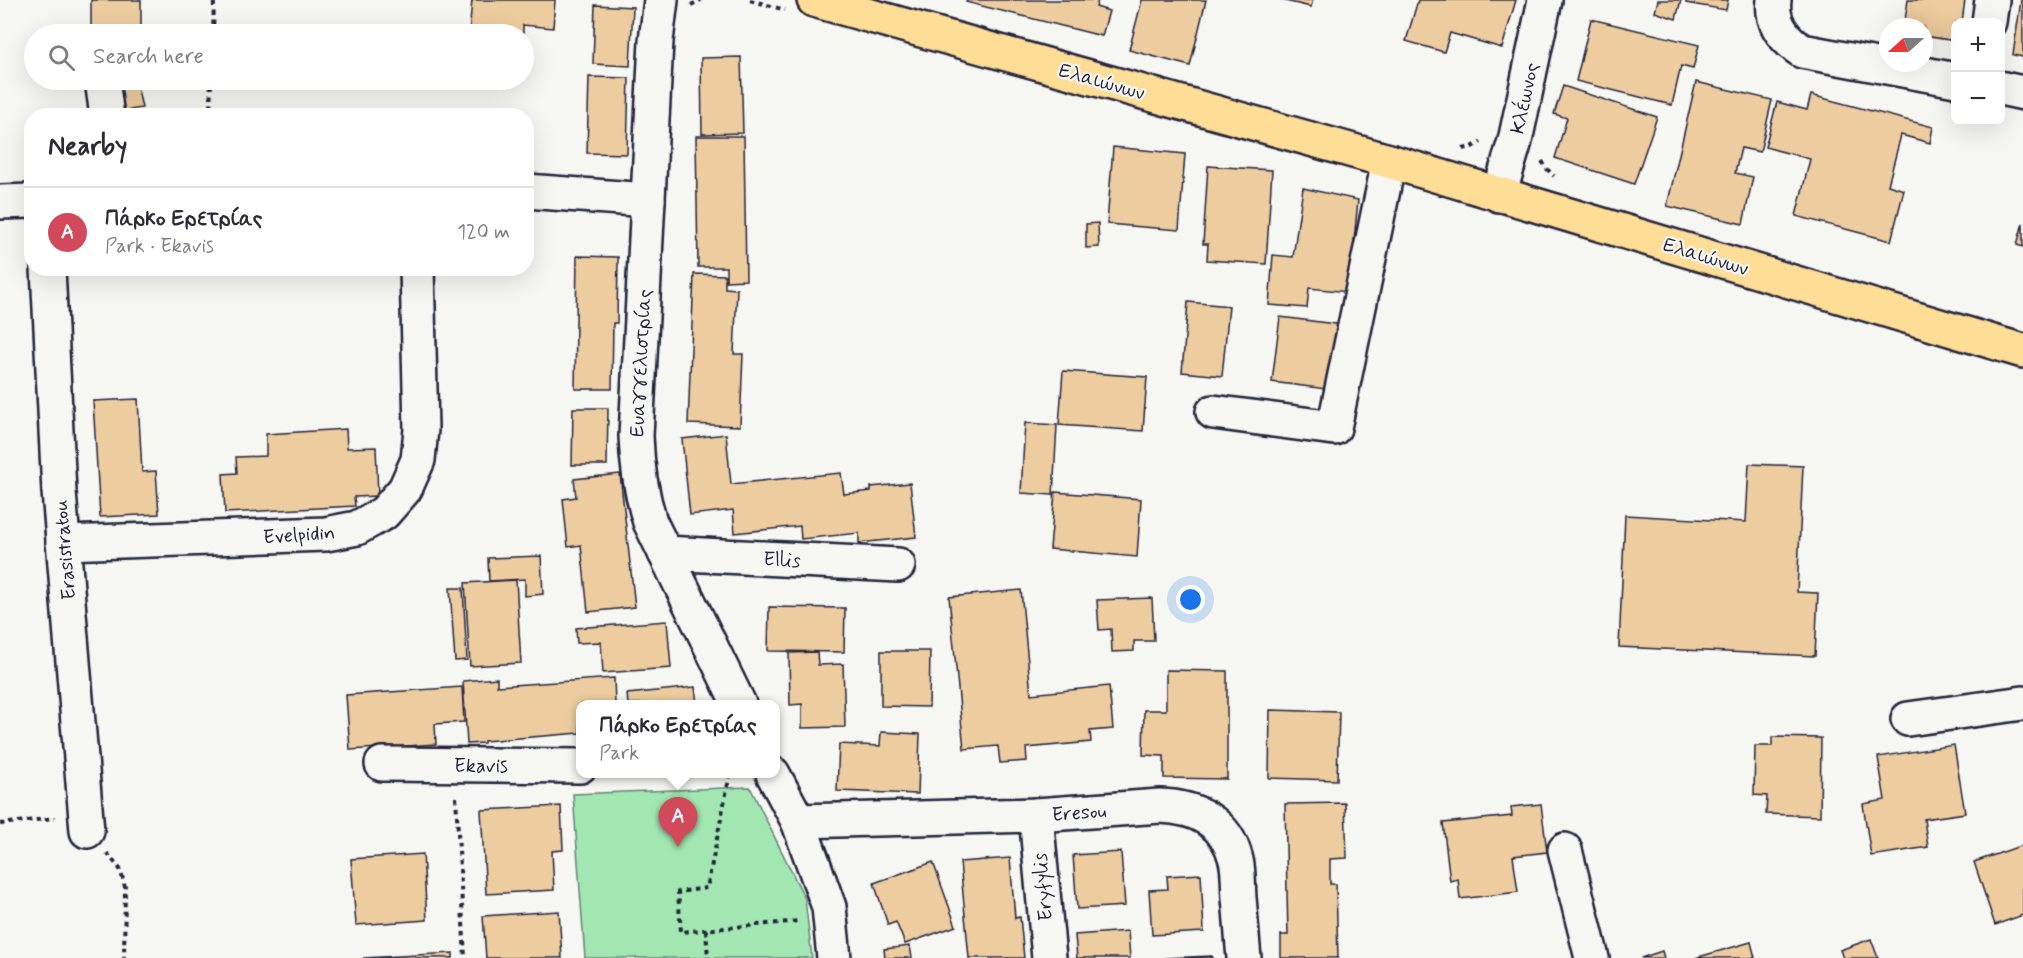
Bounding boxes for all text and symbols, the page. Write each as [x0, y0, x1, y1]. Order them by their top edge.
north arrow [1879, 18, 1933, 72]
map controls [1951, 18, 2005, 126]
button: + [1951, 18, 2005, 72]
search box [24, 24, 534, 90]
icon: search [45, 41, 78, 74]
text: Search here [93, 43, 204, 71]
street label: Ελαιώνων [1056, 57, 1148, 108]
street label: Κλέωνος [1505, 60, 1546, 137]
button: − [1951, 72, 2005, 126]
text: Nearby [48, 130, 127, 164]
text: Πάρκο Ερετρίας [105, 205, 262, 233]
text: A [61, 219, 74, 246]
text: 120 m [457, 219, 510, 246]
street label: Ελαιώνων [1660, 232, 1752, 283]
text: Park · Ekavis [105, 233, 214, 260]
street label: Ευαγγελιστρίας [624, 288, 659, 438]
street label: Erasistratou [48, 499, 83, 601]
street label: Evelpidin [262, 520, 336, 551]
street label: Ellis [763, 546, 801, 575]
your location [1176, 585, 1205, 614]
popup [576, 700, 780, 778]
text: Πάρκο Ερετρίας [599, 712, 757, 740]
text: Park [599, 740, 639, 767]
street label: Ekavis [454, 753, 508, 780]
pin: A [658, 798, 698, 847]
street label: Eresou [1051, 798, 1107, 829]
street label: Eryfylis [1027, 852, 1060, 922]

